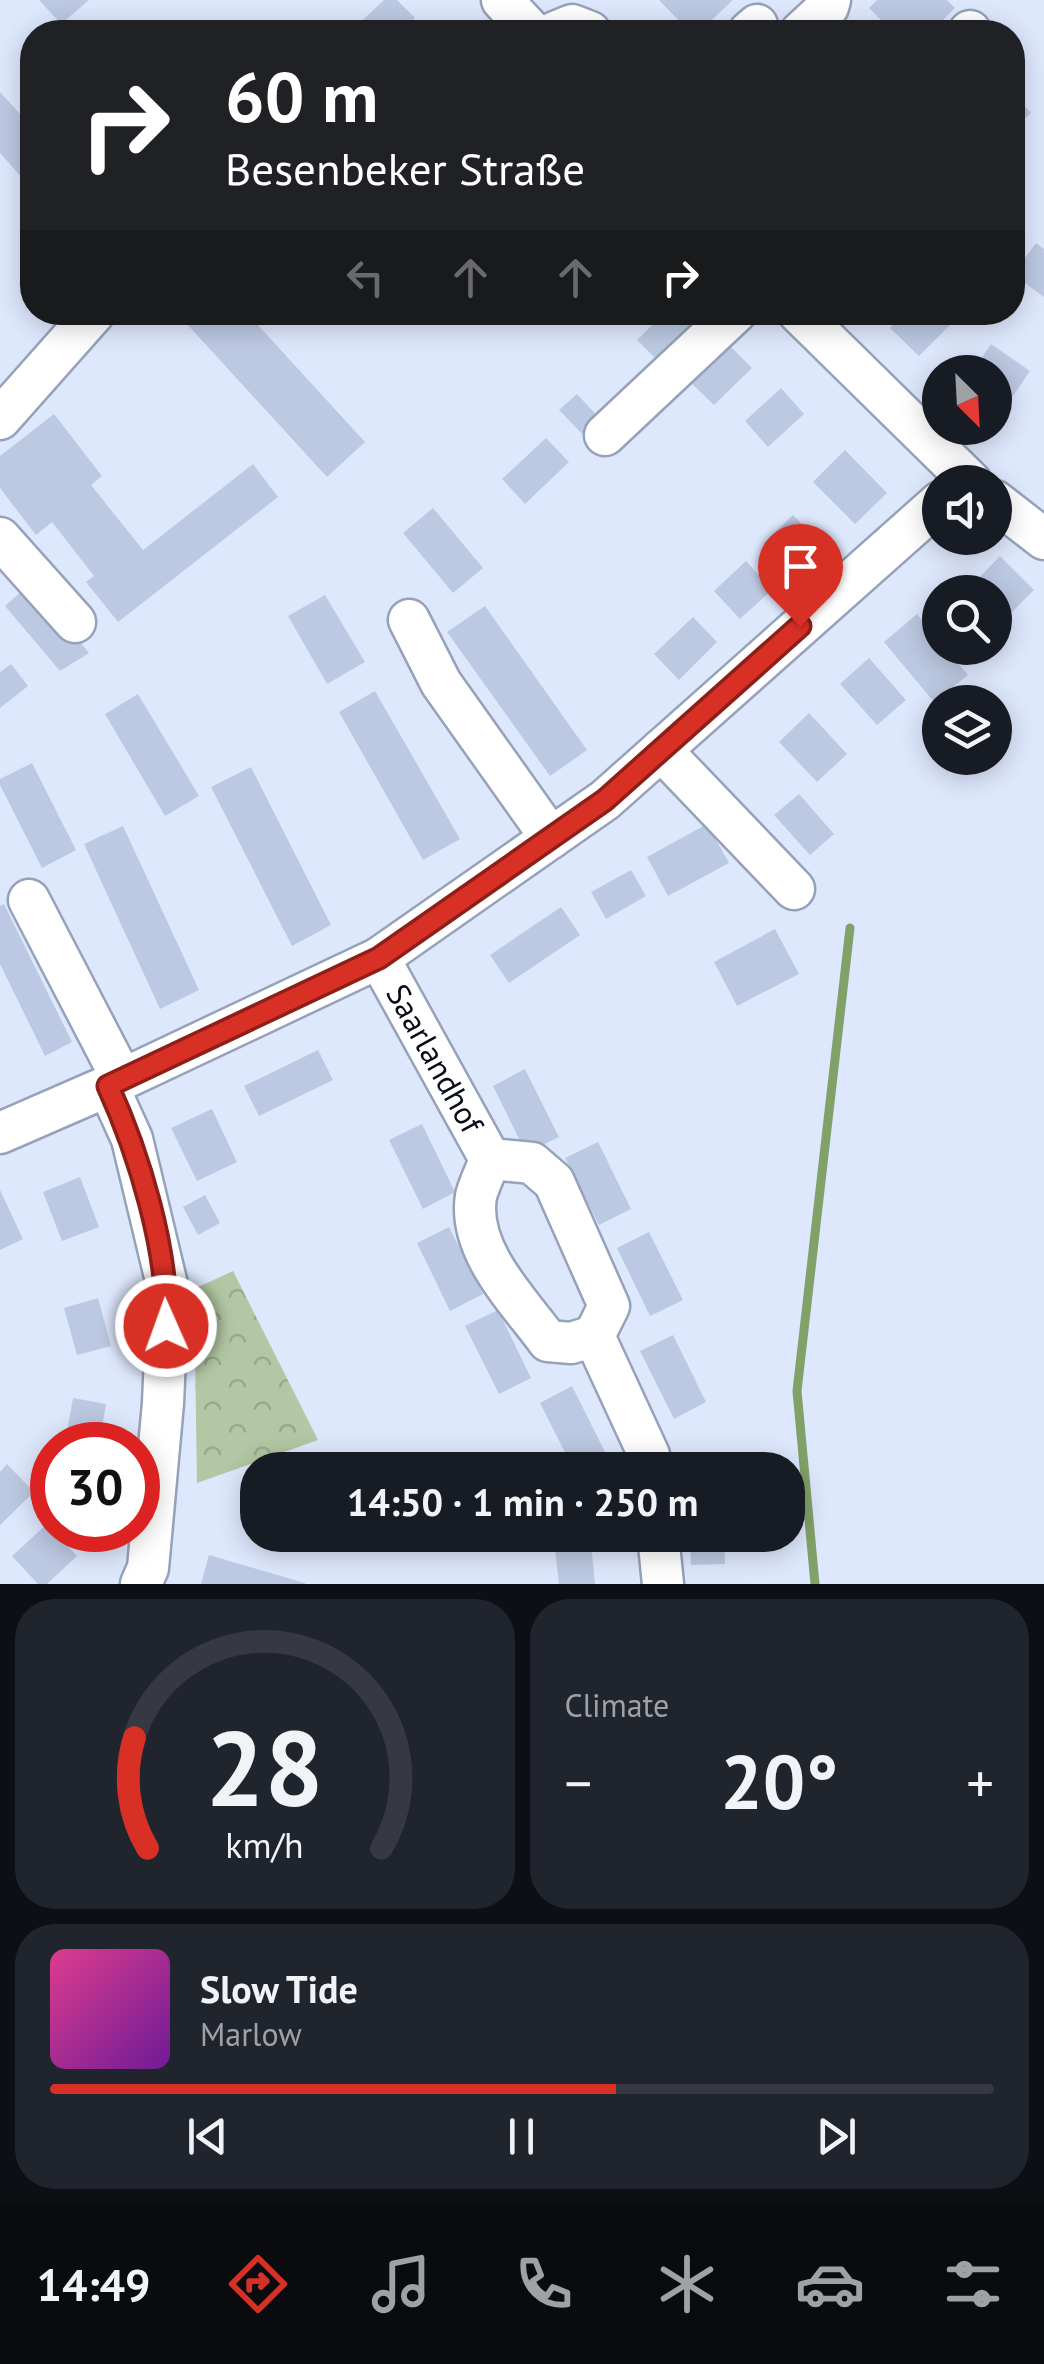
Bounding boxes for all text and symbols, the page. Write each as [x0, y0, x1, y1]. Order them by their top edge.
text: 60 m [225, 51, 378, 141]
icon: right [60, 60, 190, 190]
text: Besenbeker Straße [225, 139, 585, 197]
icon: left [338, 250, 393, 305]
icon: ahead [443, 250, 498, 305]
icon: ahead [548, 250, 603, 305]
icon: right [653, 250, 708, 305]
north arrow [922, 355, 1012, 445]
map controls [922, 355, 1012, 775]
button: sound [922, 465, 1012, 555]
pin [758, 524, 843, 627]
icon: arrive [773, 539, 828, 594]
button: search [922, 575, 1012, 665]
button: layers [922, 685, 1012, 775]
street label: Saarlandhof [377, 976, 494, 1142]
position arrow [114, 1274, 218, 1378]
speed limit sign: 30 [30, 1422, 160, 1552]
text: 14:50 · 1 min · 250 m [347, 1477, 698, 1526]
text: Climate [565, 1684, 669, 1726]
text: 28 [206, 1700, 324, 1835]
text: 20° [720, 1733, 838, 1830]
text: − [565, 1747, 592, 1818]
text: + [966, 1747, 994, 1818]
text: km/h [226, 1822, 304, 1868]
text: Slow Tide [200, 1964, 358, 2013]
text: Marlow [200, 2013, 302, 2055]
icon: previous [180, 2109, 235, 2164]
icon: pause [494, 2109, 549, 2164]
icon: next [809, 2109, 864, 2164]
icon: directions [223, 2249, 293, 2319]
icon: music [366, 2249, 436, 2319]
icon: phone [509, 2249, 579, 2319]
icon: climate [652, 2249, 722, 2319]
icon: car [795, 2249, 865, 2319]
icon: filters [938, 2249, 1008, 2319]
text: 14:49 [36, 2255, 151, 2313]

